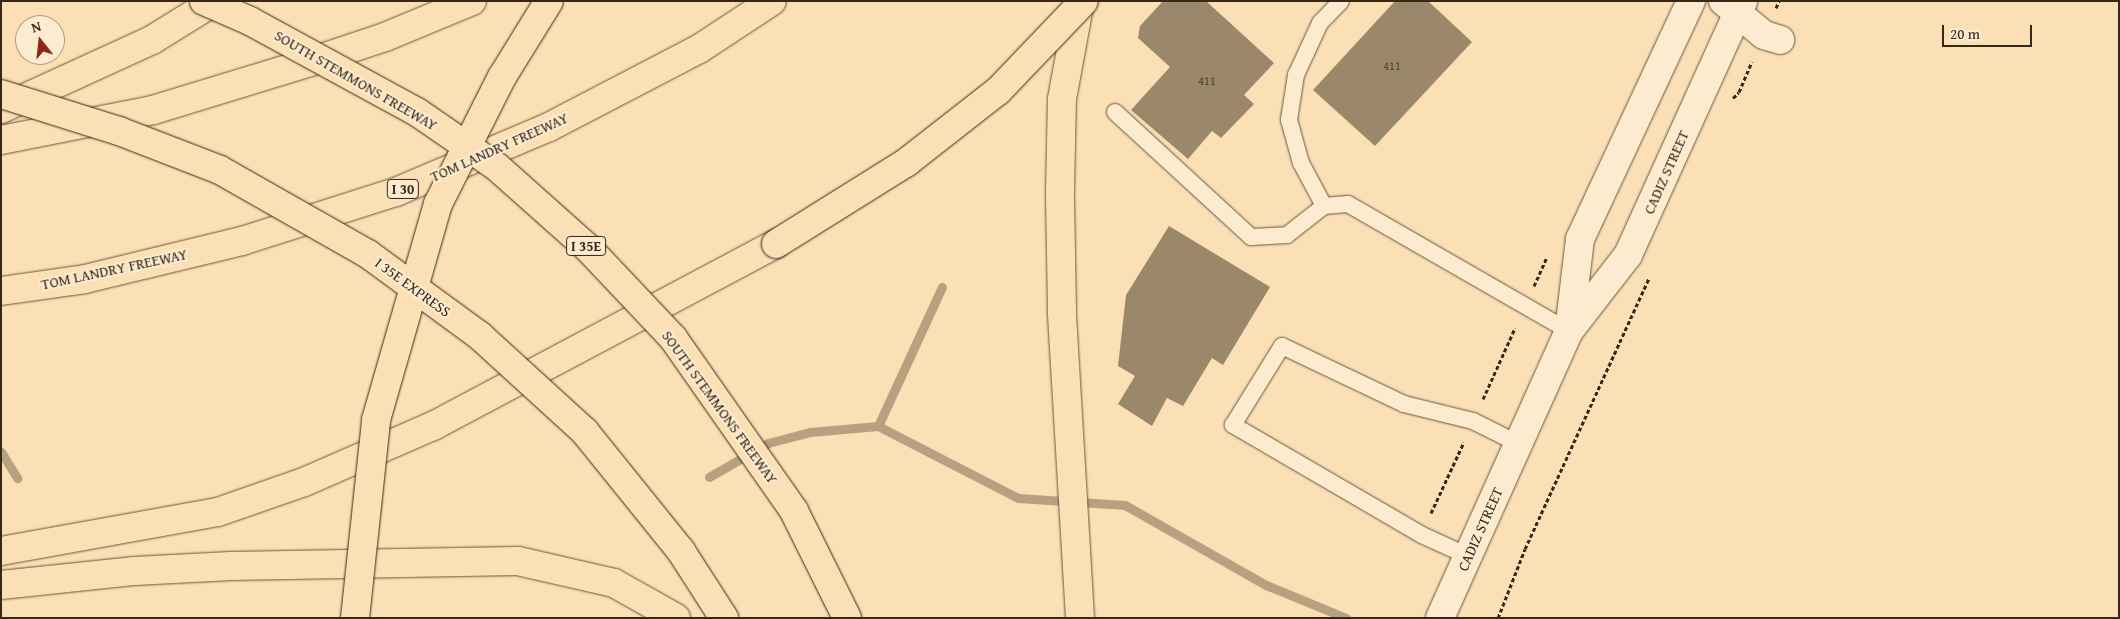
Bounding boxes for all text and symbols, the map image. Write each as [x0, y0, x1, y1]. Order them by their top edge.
north arrow [15, 15, 65, 65]
scale bar [1945, 15, 2035, 47]
text: N [29, 16, 43, 37]
text: 20 m [1950, 23, 1980, 44]
street label: SOUTH STEMMONS FREEWAY [271, 26, 441, 134]
house number: 411 [1383, 59, 1401, 73]
house number: 411 [1198, 74, 1216, 88]
street label: TOM LANDRY FREEWAY [427, 108, 571, 186]
street label: CADIZ STREET [1640, 127, 1692, 217]
road number: I 30 [387, 178, 419, 200]
road number: I 35E [566, 235, 606, 258]
street label: TOM LANDRY FREEWAY [39, 245, 189, 293]
street label: I 35E EXPRESS [372, 254, 454, 320]
street label: SOUTH STEMMONS FREEWAY [658, 327, 782, 487]
street label: CADIZ STREET [1454, 484, 1506, 574]

